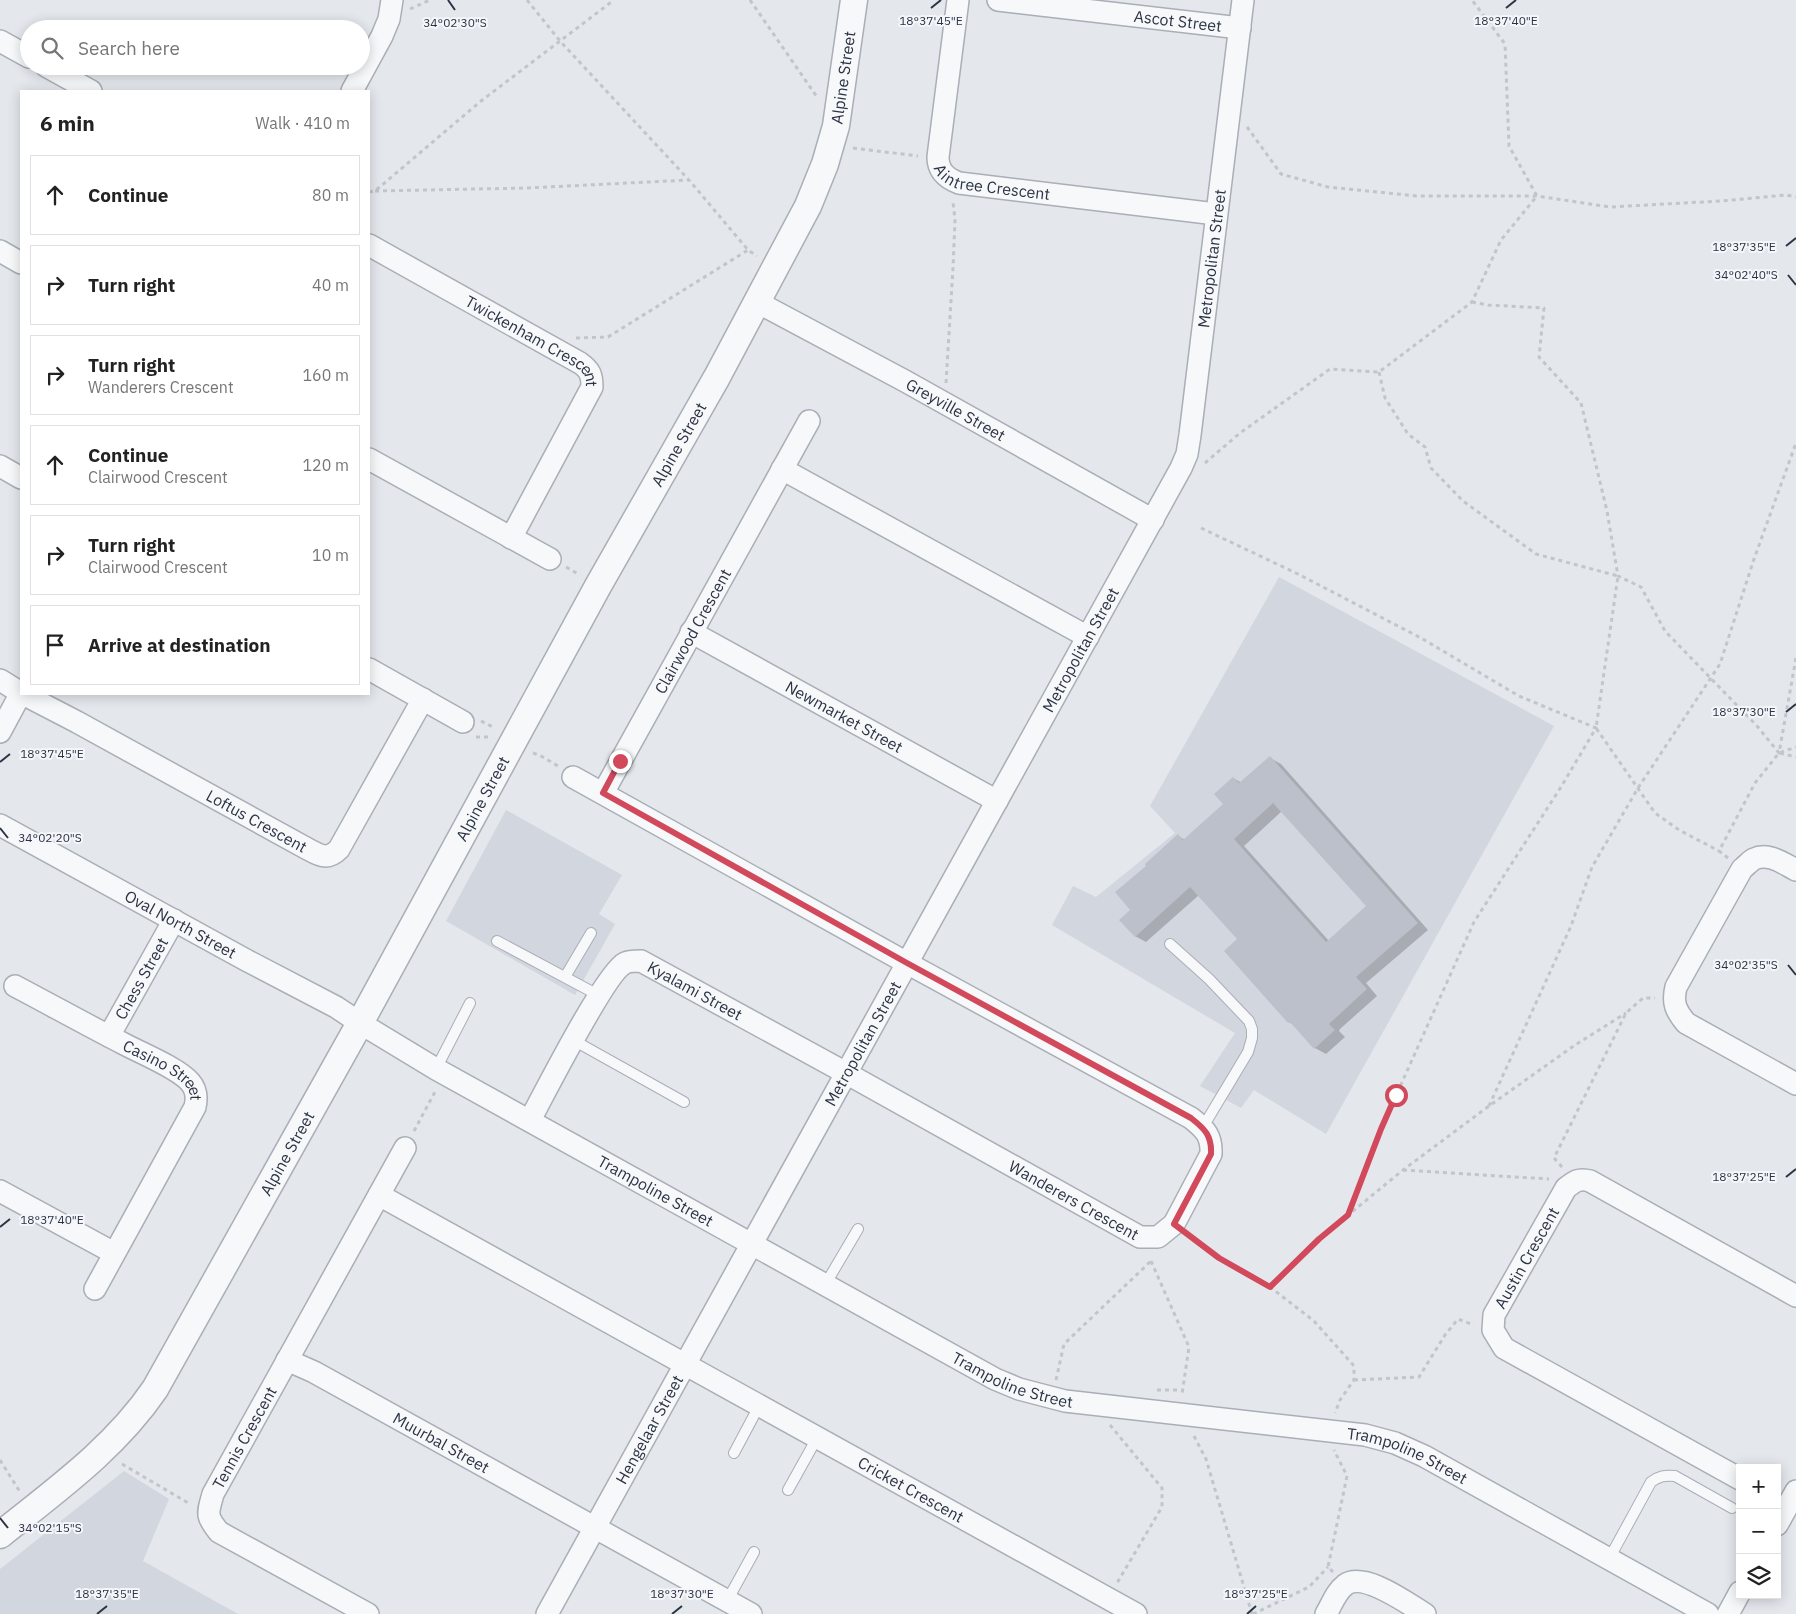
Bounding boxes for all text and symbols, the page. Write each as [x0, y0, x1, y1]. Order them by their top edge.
street label: Ascot Street [1133, 6, 1223, 36]
text: 18°37'45"E [899, 13, 963, 28]
text: 18°37'40"E [1474, 13, 1538, 28]
text: 34°02'30"S [423, 15, 487, 30]
search box [20, 20, 370, 75]
street label: Alpine Street [826, 30, 859, 125]
icon: search [38, 34, 66, 62]
text: Search here [78, 36, 180, 60]
text: 6 min [40, 109, 95, 137]
text: Walk · 410 m [255, 113, 350, 133]
street label: Aintree Crescent [930, 160, 1051, 204]
icon: ahead [41, 181, 69, 209]
text: Continue [88, 183, 168, 207]
text: 80 m [312, 185, 349, 205]
street label: Metropolitan Street [1193, 188, 1230, 329]
text: 18°37'35"E [1712, 239, 1776, 254]
text: 34°02'40"S [1714, 267, 1778, 282]
icon: right [41, 271, 69, 299]
text: Turn right [88, 273, 175, 297]
text: 40 m [312, 275, 349, 295]
street label: Twickenham Crescent [462, 291, 602, 387]
text: Turn right [88, 353, 175, 377]
icon: right [41, 361, 69, 389]
text: 160 m [302, 365, 349, 385]
street label: Greyville Street [903, 374, 1009, 445]
text: Wanderers Crescent [88, 377, 234, 397]
street label: Alpine Street [647, 399, 711, 490]
text: Continue [88, 443, 168, 467]
icon: ahead [41, 451, 69, 479]
text: 120 m [302, 455, 349, 475]
text: Clairwood Crescent [88, 467, 228, 487]
text: Turn right [88, 533, 175, 557]
icon: right [41, 541, 69, 569]
text: 10 m [312, 545, 349, 565]
text: Clairwood Crescent [88, 557, 228, 577]
street label: Clairwood Crescent [650, 565, 735, 697]
street label: Metropolitan Street [1038, 584, 1123, 716]
icon: arrive [41, 631, 69, 659]
text: Arrive at destination [88, 633, 271, 657]
street label: Newmarket Street [782, 676, 906, 757]
text: 18°37'30"E [1712, 704, 1776, 719]
text: 18°37'45"E [20, 746, 84, 761]
route end [609, 750, 632, 773]
street label: Alpine Street [451, 753, 513, 844]
street label: Loftus Crescent [203, 785, 311, 857]
text: 34°02'20"S [18, 830, 82, 845]
street label: Oval North Street [121, 885, 240, 963]
street label: Chess Street [110, 934, 172, 1023]
street label: Kyalami Street [644, 957, 746, 1024]
text: 34°02'35"S [1714, 957, 1778, 972]
street label: Metropolitan Street [820, 977, 905, 1109]
street label: Casino Street [120, 1035, 206, 1101]
route start [1385, 1084, 1408, 1107]
street label: Alpine Street [255, 1108, 319, 1199]
street label: Trampoline Street [594, 1151, 717, 1231]
street label: Wanderers Crescent [1005, 1156, 1142, 1244]
text: 18°37'25"E [1712, 1169, 1776, 1184]
street label: Austin Crescent [1490, 1203, 1563, 1312]
text: 18°37'40"E [20, 1212, 84, 1227]
street label: Trampoline Street [949, 1347, 1074, 1412]
street label: Hengelaar Street [611, 1371, 687, 1487]
street label: Tennis Crescent [208, 1383, 281, 1493]
street label: Muurbal Street [390, 1408, 493, 1477]
street label: Trampoline Street [1346, 1423, 1471, 1488]
street label: Cricket Crescent [854, 1452, 967, 1527]
map controls [1736, 1464, 1781, 1599]
button: + [1736, 1464, 1781, 1509]
button: − [1736, 1509, 1781, 1554]
text: 34°02'15"S [18, 1520, 82, 1535]
button: layers [1736, 1554, 1781, 1599]
text: 18°37'35"E [75, 1586, 139, 1601]
text: 18°37'30"E [650, 1586, 714, 1601]
text: 18°37'25"E [1224, 1586, 1288, 1601]

